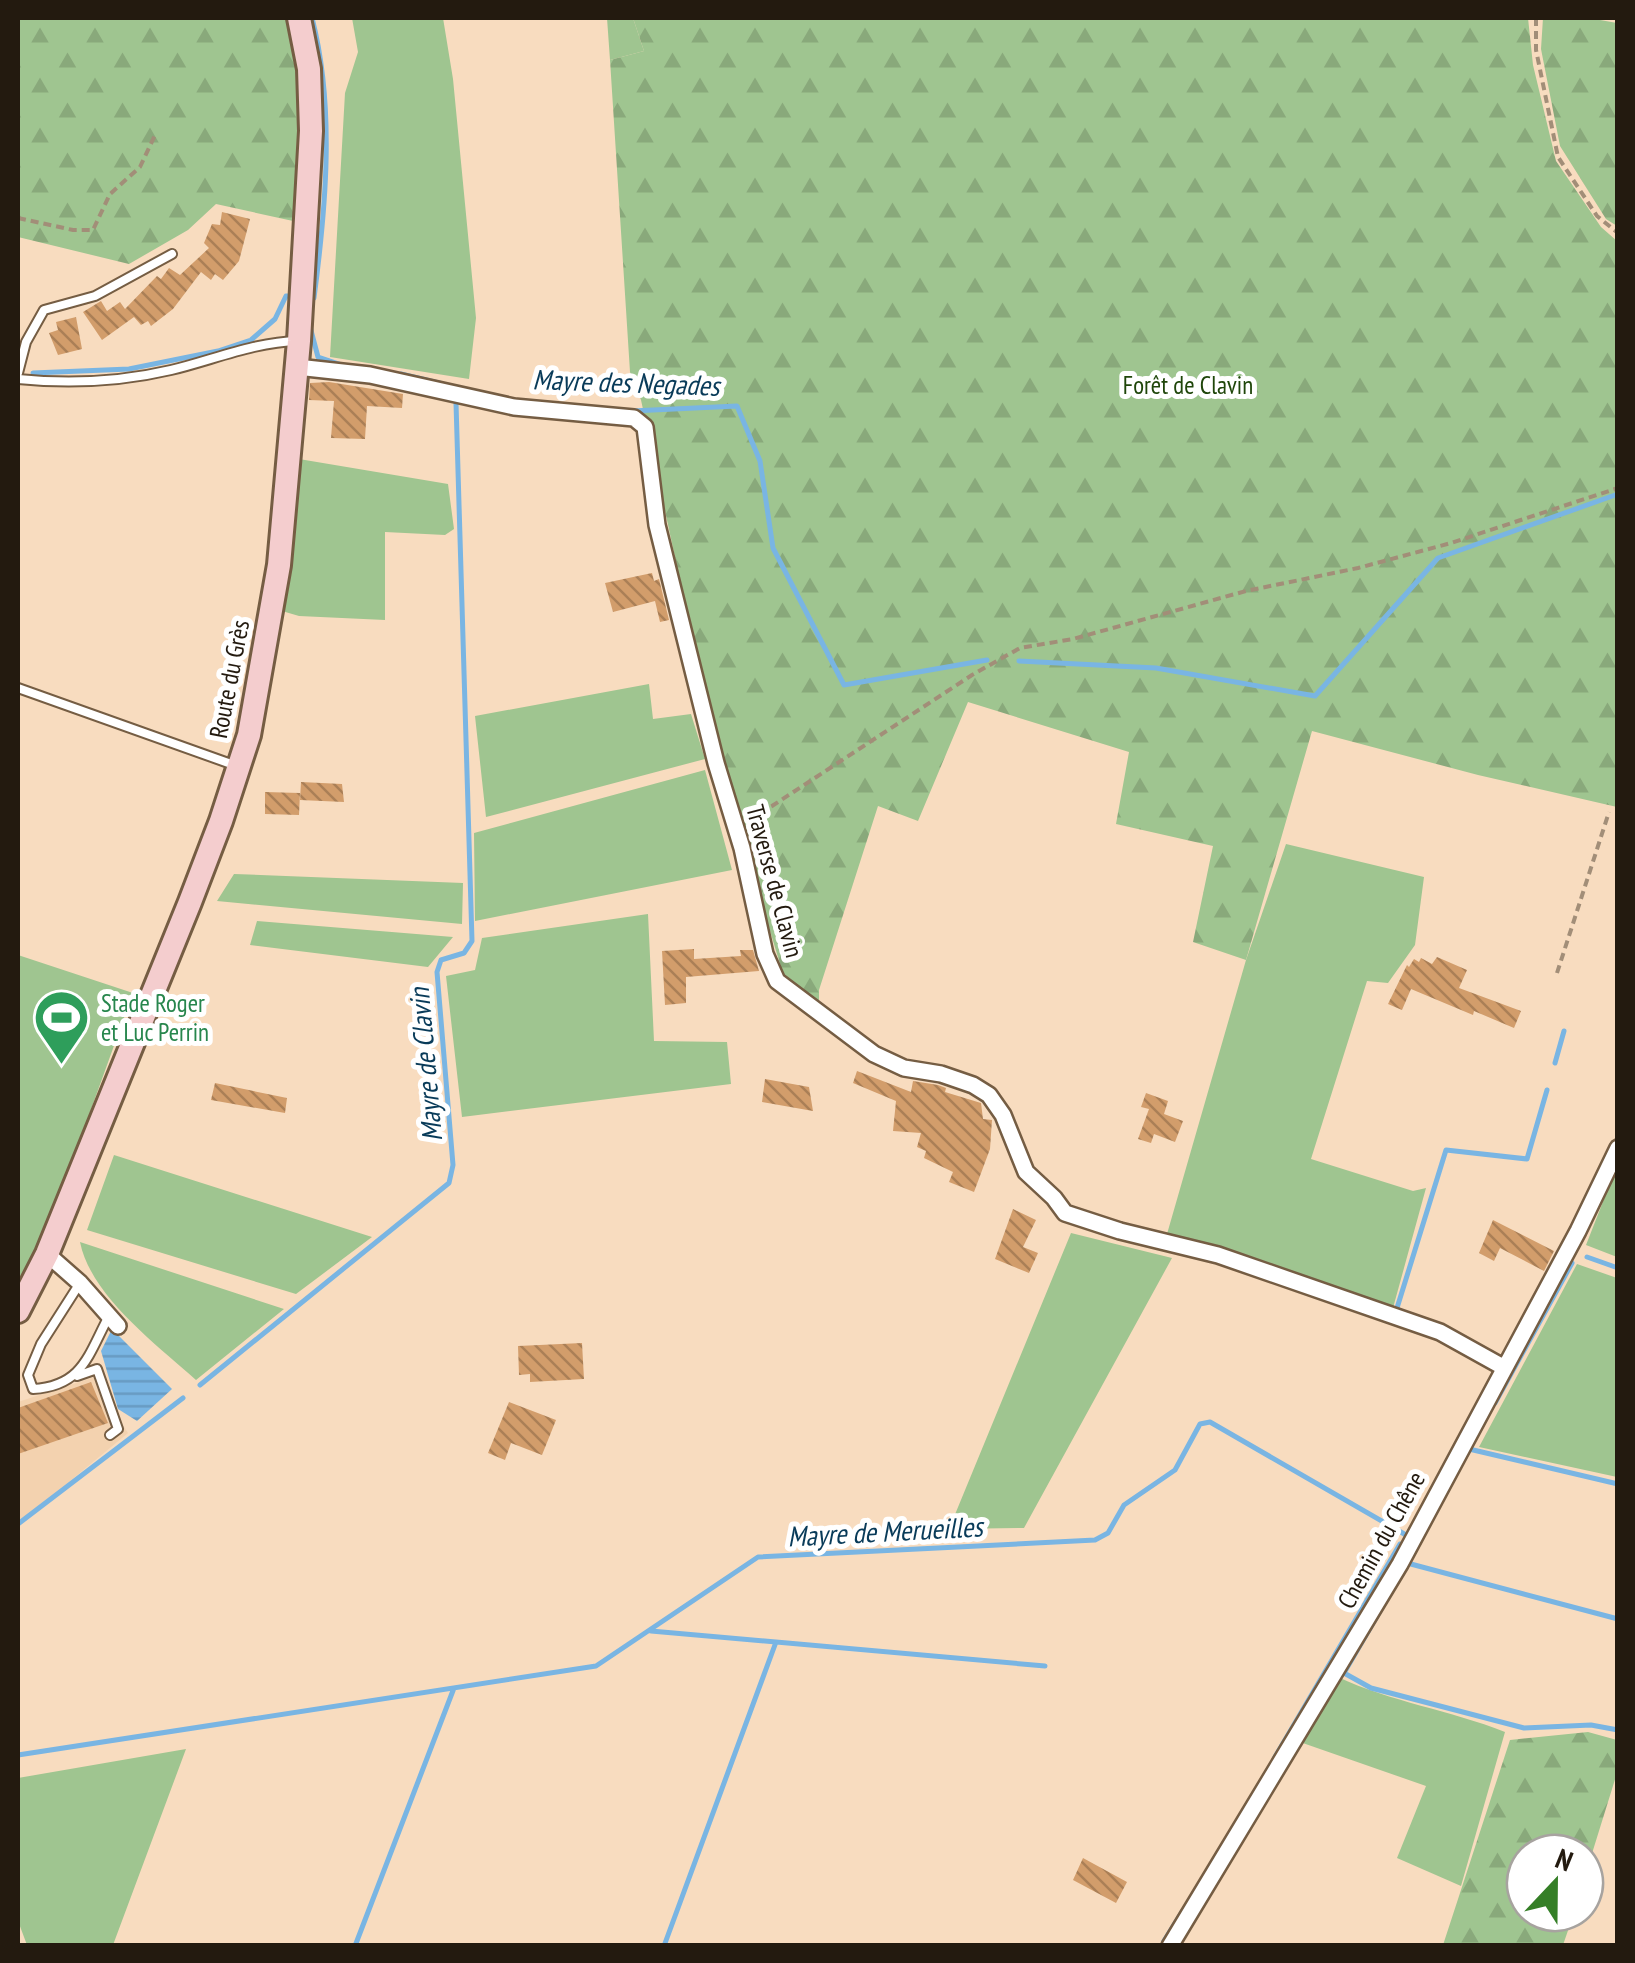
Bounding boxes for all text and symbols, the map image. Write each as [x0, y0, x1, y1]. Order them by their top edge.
water label: Mayre des Negades [532, 360, 722, 404]
park label: Forêt de Clavin [1123, 369, 1253, 401]
street label: Route du Grès [202, 617, 256, 741]
street label: Traverse de Clavin [739, 801, 811, 961]
water label: Mayre de Clavin [400, 985, 450, 1143]
sports icon: Stade Roger et Luc Perrin [32, 987, 92, 1066]
place label: Stade Roger et Luc Perrin [101, 987, 209, 1048]
street label: Chemin du Chêne [1330, 1466, 1432, 1614]
water label: Mayre de Merueilles [787, 1507, 986, 1555]
north arrow [1505, 1833, 1605, 1933]
text: N [1551, 1839, 1578, 1879]

